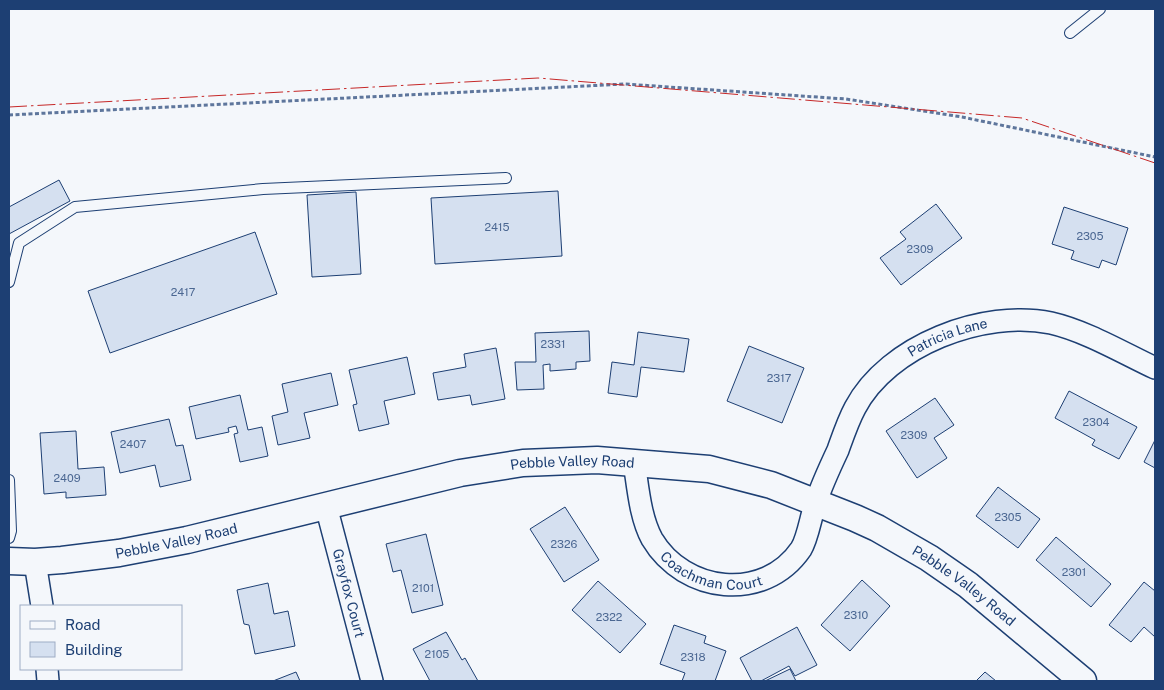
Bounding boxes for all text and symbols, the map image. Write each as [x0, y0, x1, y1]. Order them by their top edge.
house number: 2415 [485, 221, 510, 233]
house number: 2305 [1076, 230, 1104, 242]
house number: 2309 [907, 243, 934, 255]
house number: 2417 [171, 286, 196, 298]
street label: Patricia Lane [904, 315, 989, 360]
house number: 2331 [541, 338, 565, 350]
house number: 2317 [767, 372, 792, 384]
house number: 2304 [1082, 416, 1110, 428]
house number: 2309 [901, 429, 928, 441]
house number: 2407 [120, 438, 147, 450]
street label: Pebble Valley Road [509, 452, 635, 473]
house number: 2409 [54, 472, 81, 484]
house number: 2305 [994, 511, 1022, 523]
street label: Pebble Valley Road [114, 520, 239, 562]
house number: 2326 [551, 538, 578, 550]
street label: Pebble Valley Road [910, 542, 1019, 629]
street label: Grayfox Court [330, 547, 368, 639]
street label: Coachman Court [657, 548, 764, 593]
house number: 2301 [1062, 566, 1086, 578]
house number: 2101 [412, 582, 434, 594]
legend [20, 605, 182, 670]
house number: 2310 [844, 609, 869, 621]
house number: 2322 [596, 611, 623, 623]
text: Road [65, 616, 101, 633]
text: Building [65, 641, 123, 658]
house number: 2105 [425, 648, 449, 660]
house number: 2318 [680, 651, 706, 663]

